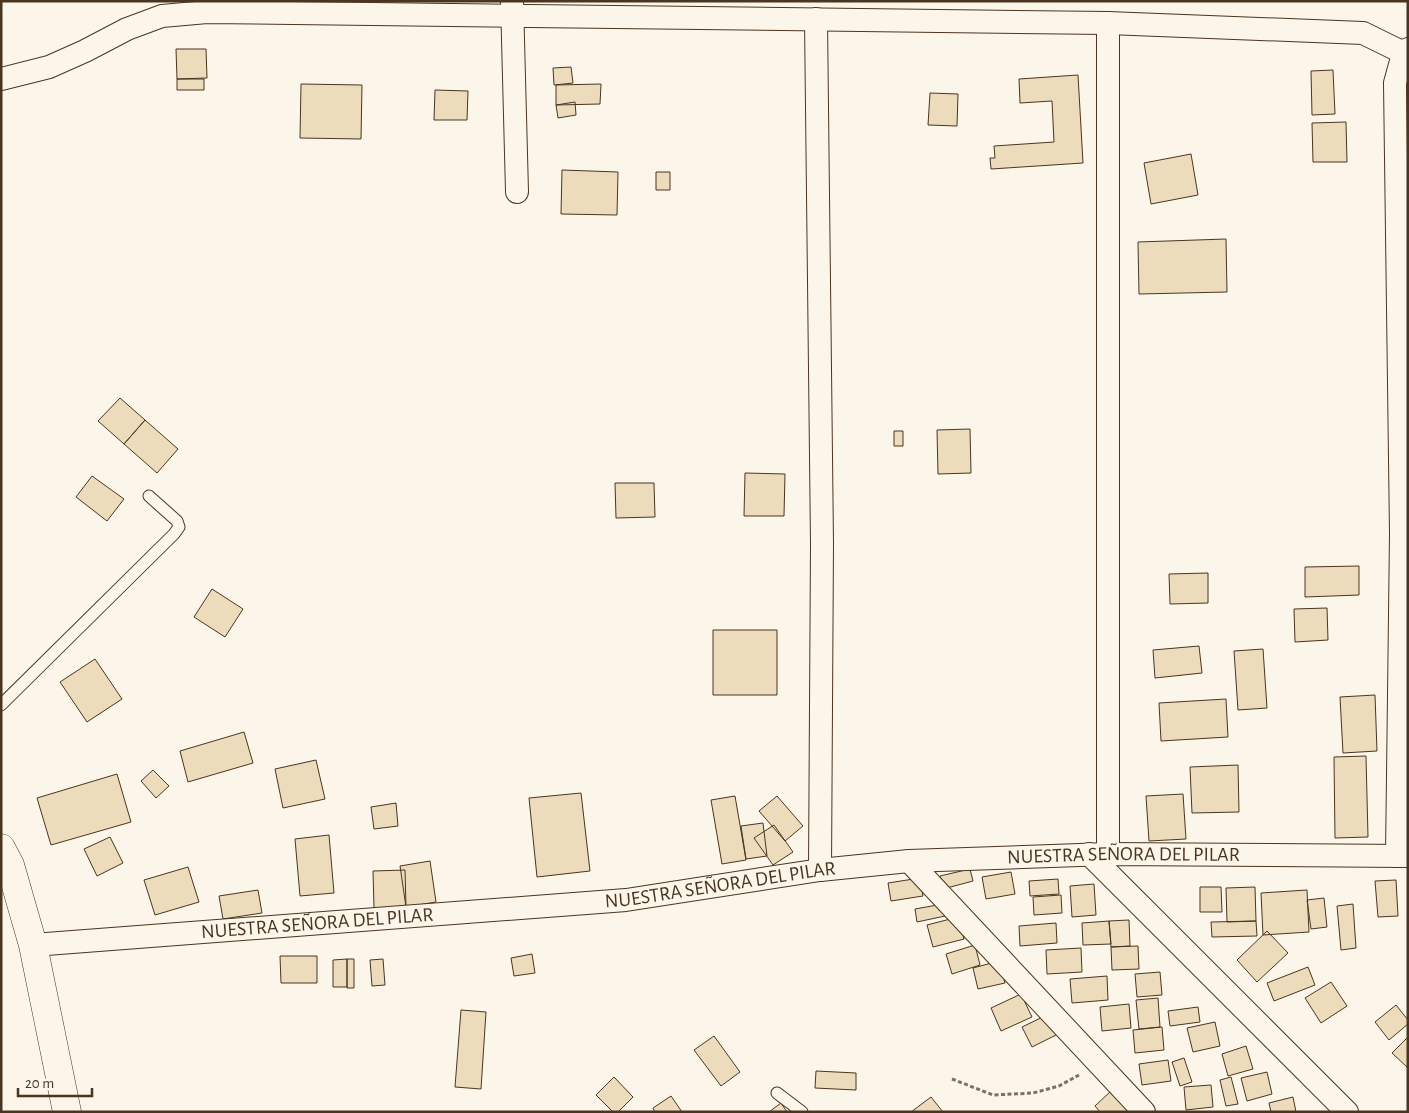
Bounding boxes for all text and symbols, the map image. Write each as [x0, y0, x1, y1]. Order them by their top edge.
street label: NUESTRA SEÑORA DEL PILAR [1007, 843, 1240, 868]
street label: NUESTRA SEÑORA DEL PILAR [604, 858, 836, 912]
street label: NUESTRA SEÑORA DEL PILAR [200, 905, 434, 942]
scale bar [18, 1066, 91, 1098]
text: 20 m [25, 1076, 54, 1091]

